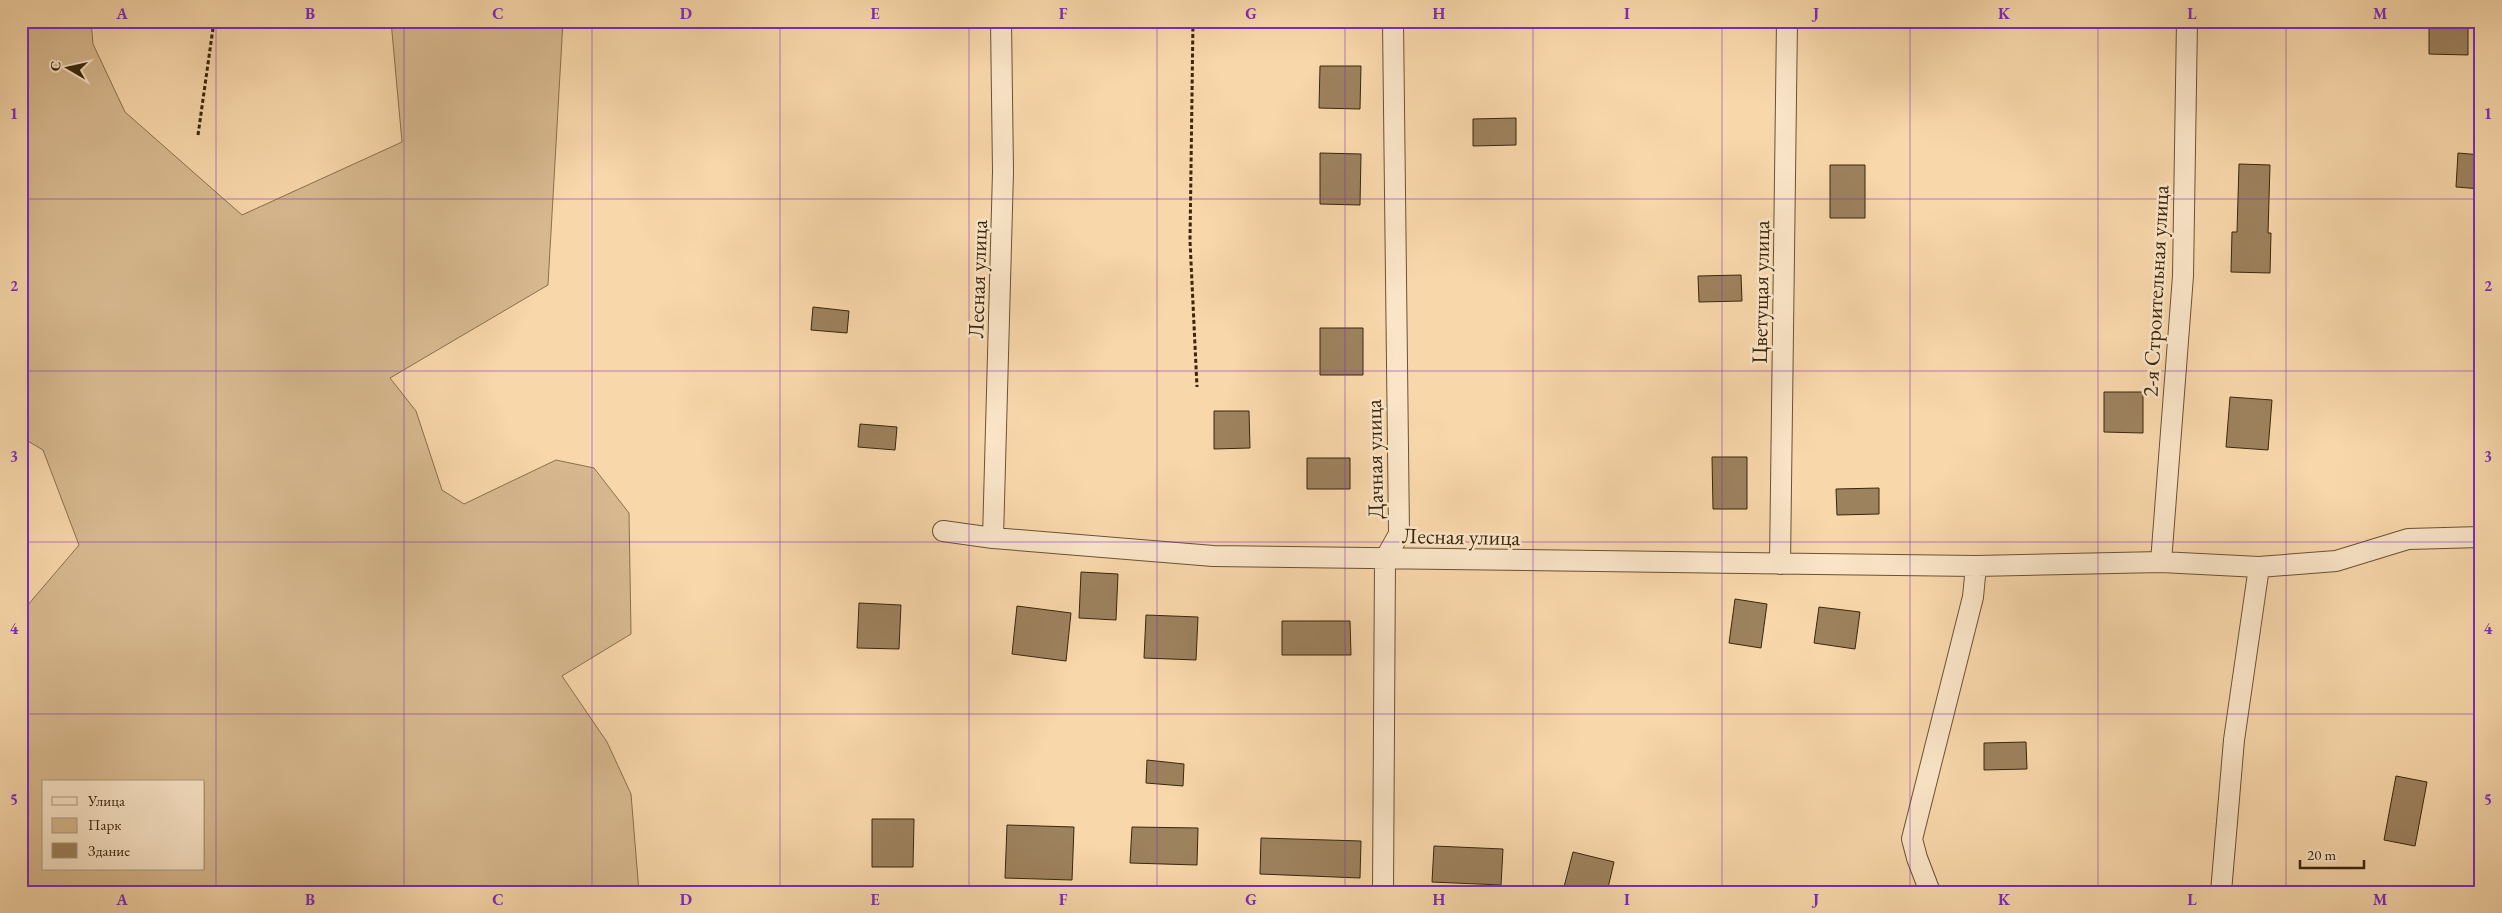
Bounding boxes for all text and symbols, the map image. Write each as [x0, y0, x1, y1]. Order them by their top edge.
text: A [115, 3, 128, 24]
text: B [305, 3, 315, 24]
text: C [492, 3, 504, 24]
text: D [680, 3, 692, 24]
text: E [870, 3, 880, 24]
text: F [1059, 3, 1068, 24]
text: G [1245, 3, 1257, 24]
text: H [1433, 3, 1446, 24]
text: I [1624, 3, 1630, 24]
text: J [1811, 3, 1819, 24]
text: K [1998, 3, 2011, 24]
text: L [2187, 3, 2197, 24]
text: M [2373, 3, 2388, 24]
north arrow [42, 42, 92, 92]
text: С [45, 60, 65, 72]
text: 1 [10, 103, 18, 124]
text: 1 [2484, 103, 2492, 124]
street label: 2-я Строительная улица [2135, 184, 2176, 398]
street label: Лесная улица [961, 219, 994, 339]
street label: Цветущая улица [1745, 220, 1776, 364]
text: 2 [10, 275, 19, 296]
text: 2 [2484, 275, 2493, 296]
street label: Дачная улица [1359, 399, 1390, 519]
text: 3 [10, 446, 18, 467]
text: 3 [2484, 446, 2492, 467]
street label: Лесная улица [1402, 521, 1521, 552]
text: 4 [10, 618, 19, 639]
text: 4 [2484, 618, 2493, 639]
legend [42, 780, 205, 870]
text: 5 [10, 789, 18, 810]
text: 5 [2484, 789, 2492, 810]
text: Улица [87, 791, 125, 810]
text: Парк [88, 815, 121, 834]
scale bar [2300, 838, 2363, 870]
text: Здание [88, 841, 130, 860]
text: 20 m [2307, 845, 2336, 864]
text: A [115, 889, 128, 910]
text: B [305, 889, 315, 910]
text: C [492, 889, 504, 910]
text: D [680, 889, 692, 910]
text: E [870, 889, 880, 910]
text: F [1059, 889, 1068, 910]
text: G [1245, 889, 1257, 910]
text: H [1433, 889, 1446, 910]
text: I [1624, 889, 1630, 910]
text: J [1811, 889, 1819, 910]
text: K [1998, 889, 2011, 910]
text: L [2187, 889, 2197, 910]
text: M [2373, 889, 2388, 910]

